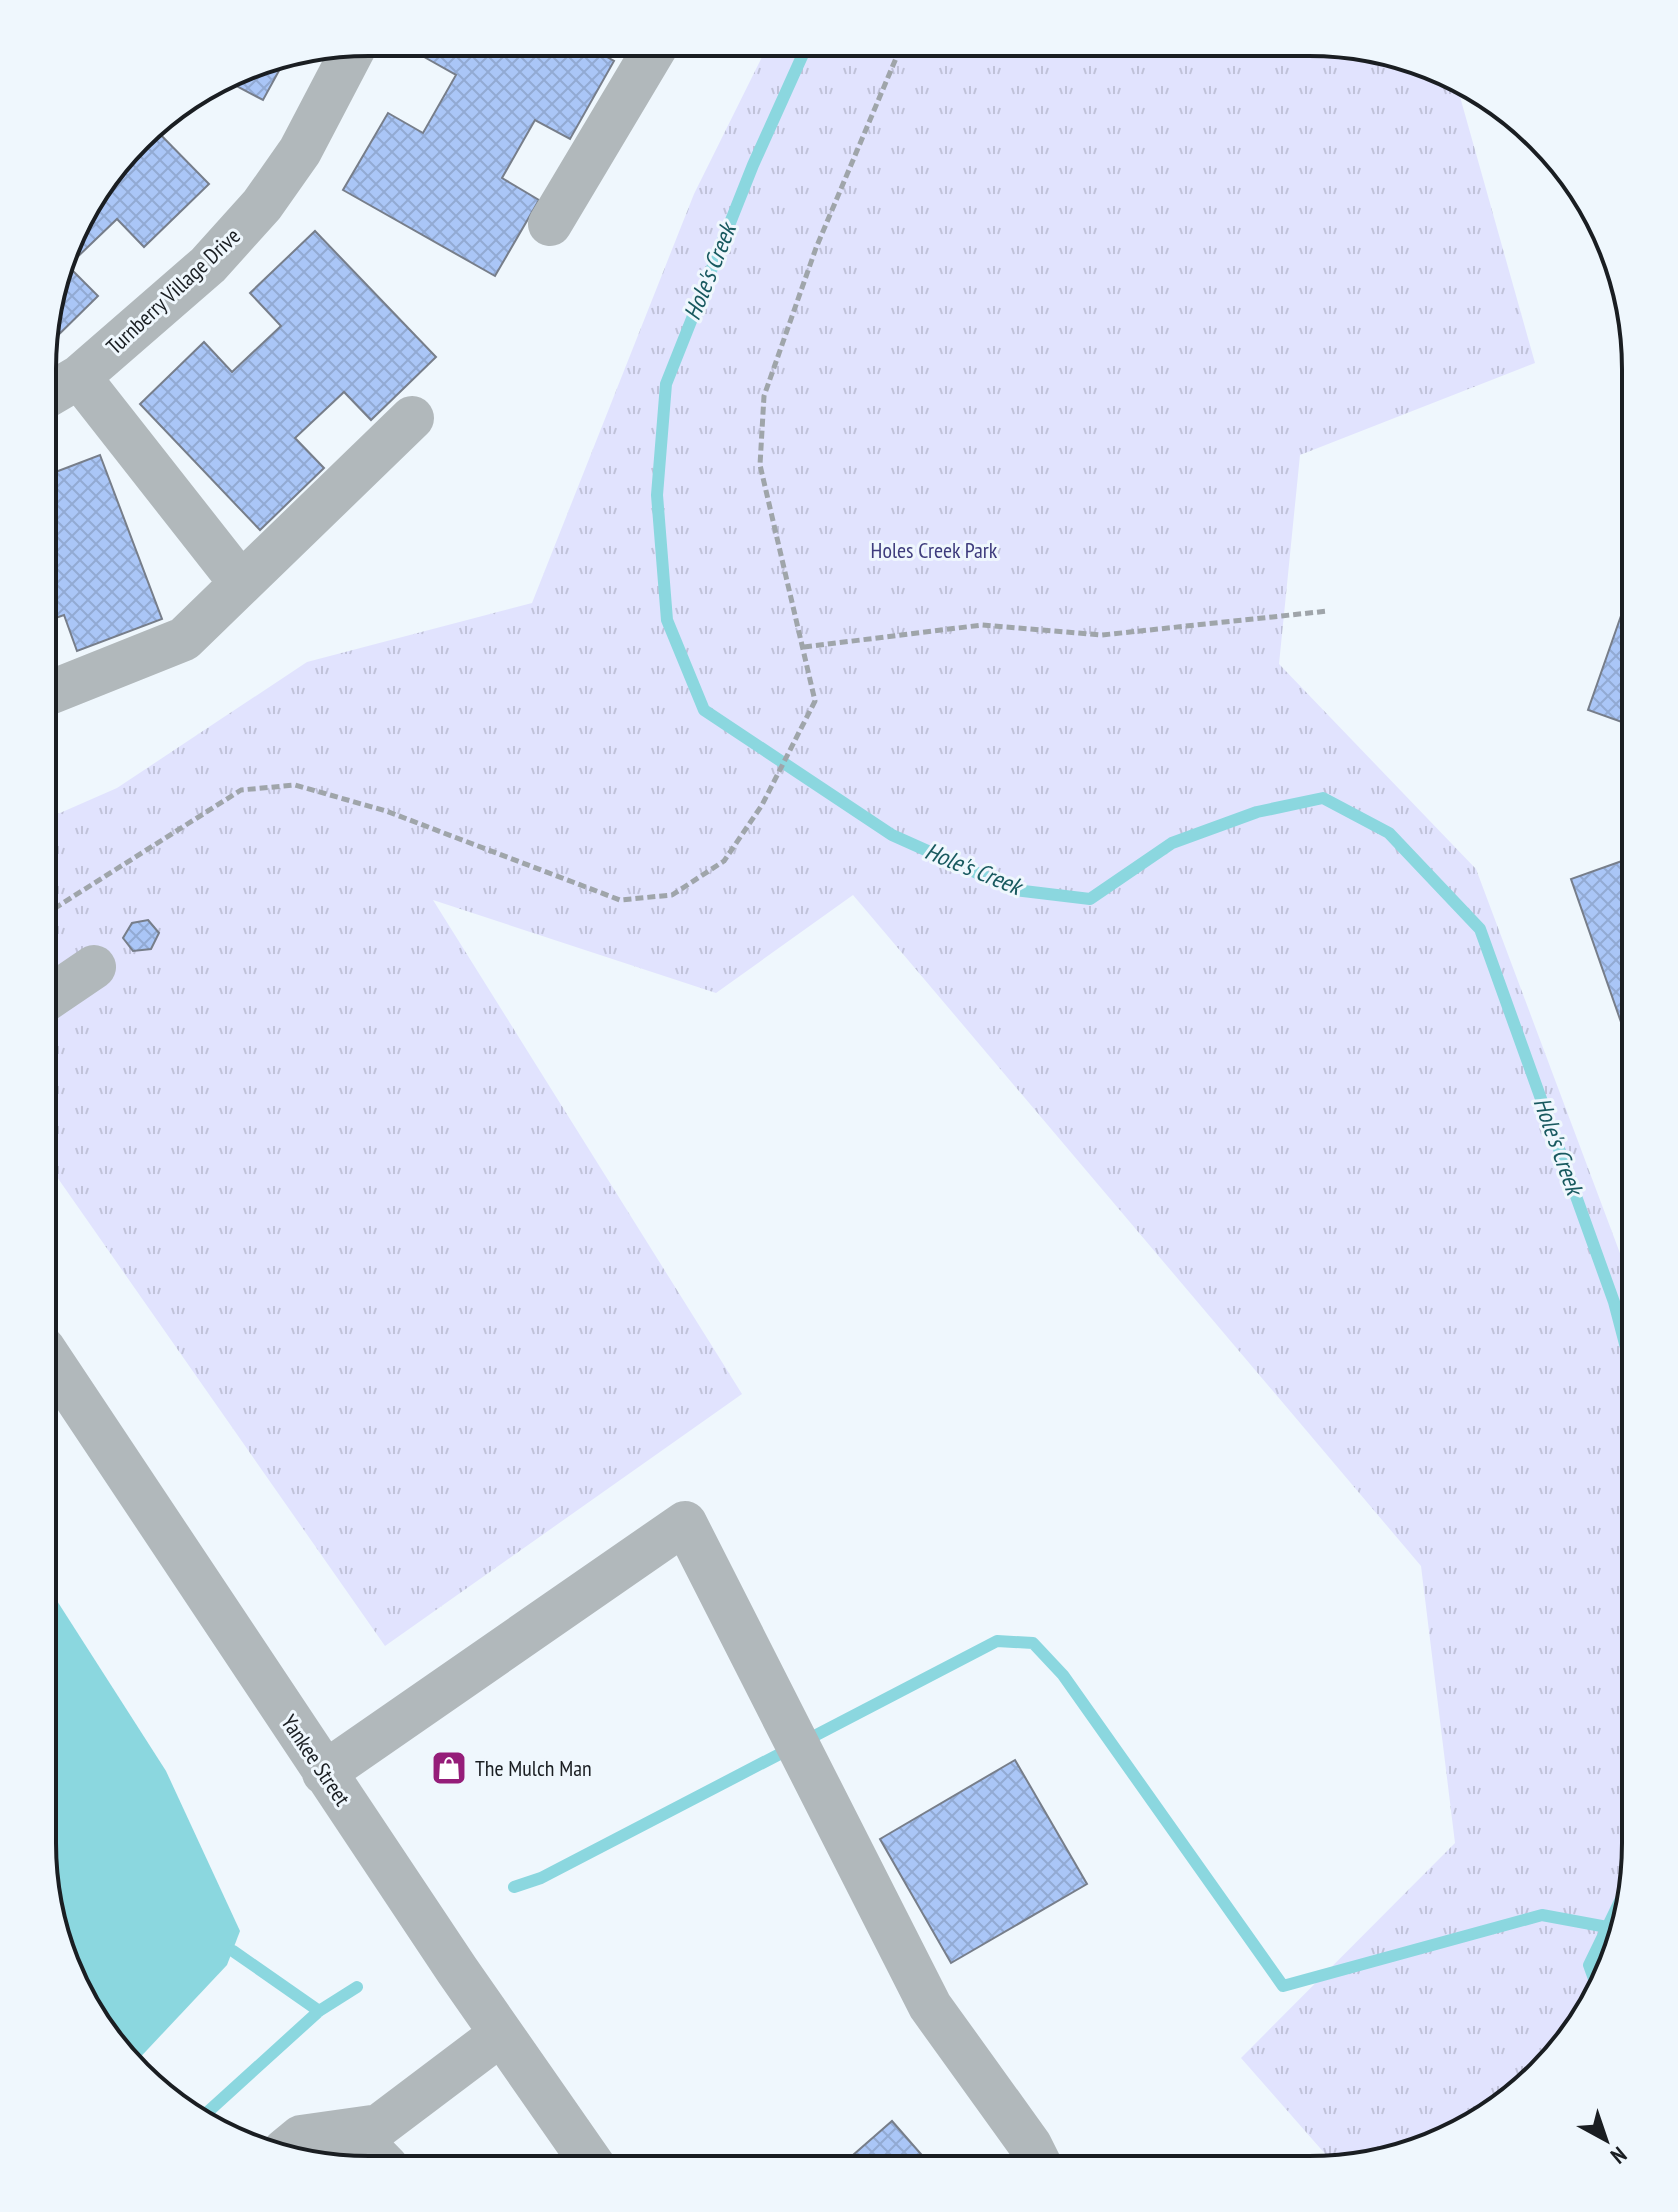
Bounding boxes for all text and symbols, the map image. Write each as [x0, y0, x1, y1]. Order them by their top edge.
water label: Hole's Creek [676, 217, 744, 324]
street label: Turnberry Village Drive [100, 222, 246, 360]
park label: Holes Creek Park [871, 536, 998, 564]
water label: Hole's Creek [921, 835, 1028, 903]
water label: Hole's Creek [1527, 1093, 1591, 1201]
street label: Yankee Street [275, 1709, 357, 1811]
shop icon: The Mulch Man [430, 1749, 468, 1787]
place label: The Mulch Man [475, 1754, 592, 1782]
north arrow [1566, 2100, 1646, 2180]
text: N [1605, 2141, 1632, 2170]

